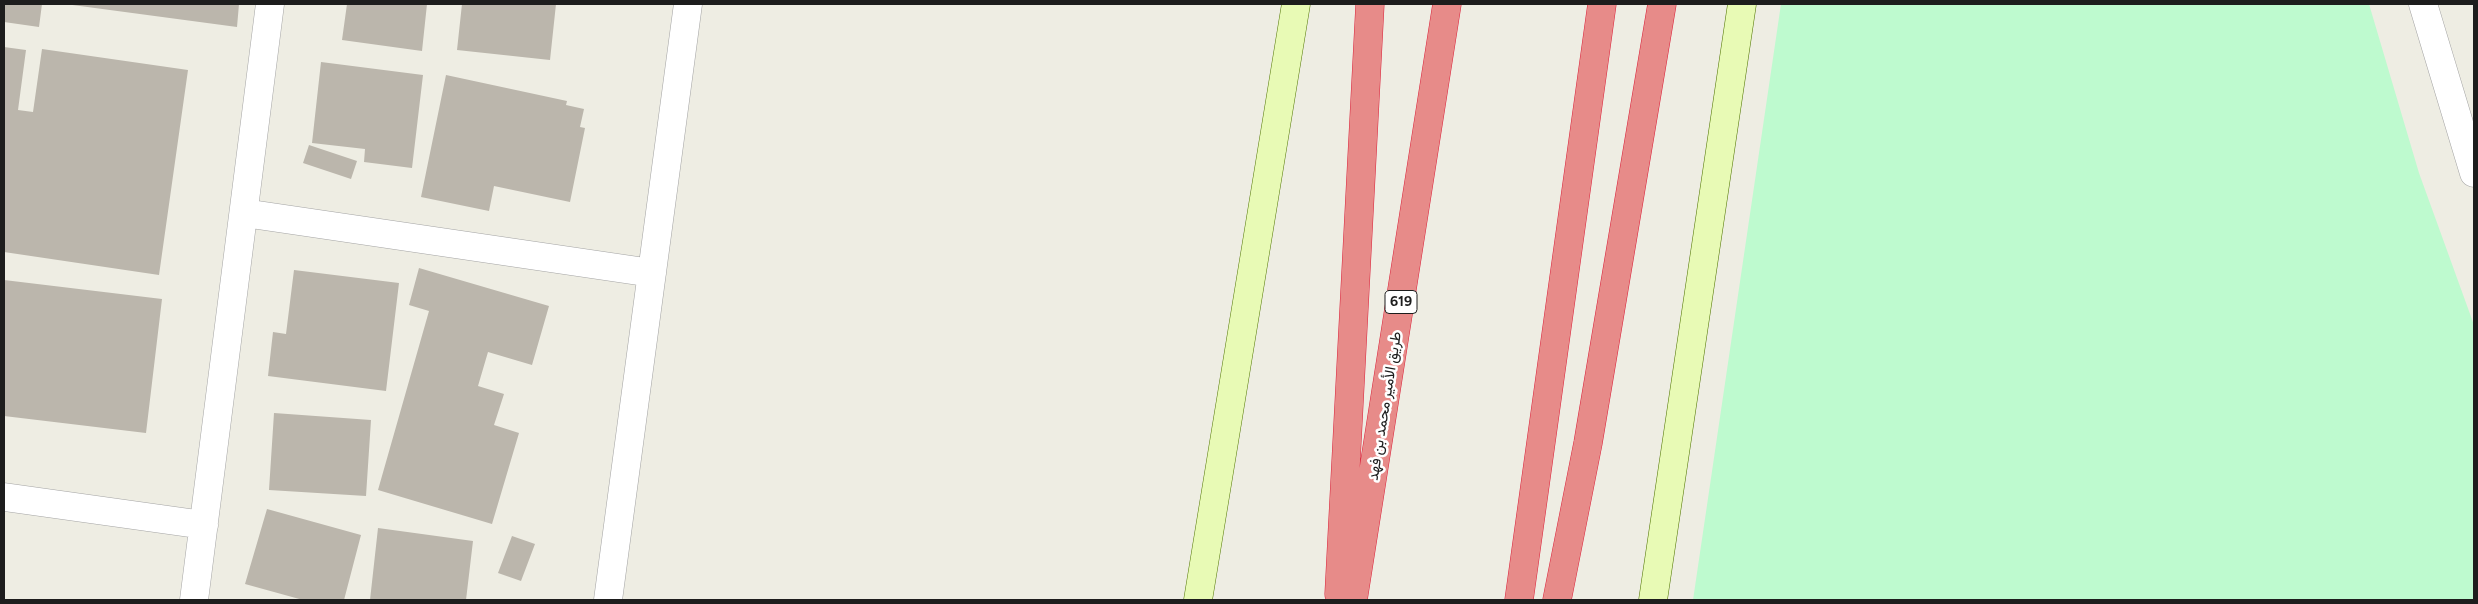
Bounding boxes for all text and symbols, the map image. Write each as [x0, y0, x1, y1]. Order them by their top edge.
road number: 619 [1385, 290, 1417, 314]
street label: طريق الأمير محمد بن فهد [1364, 330, 1406, 482]

